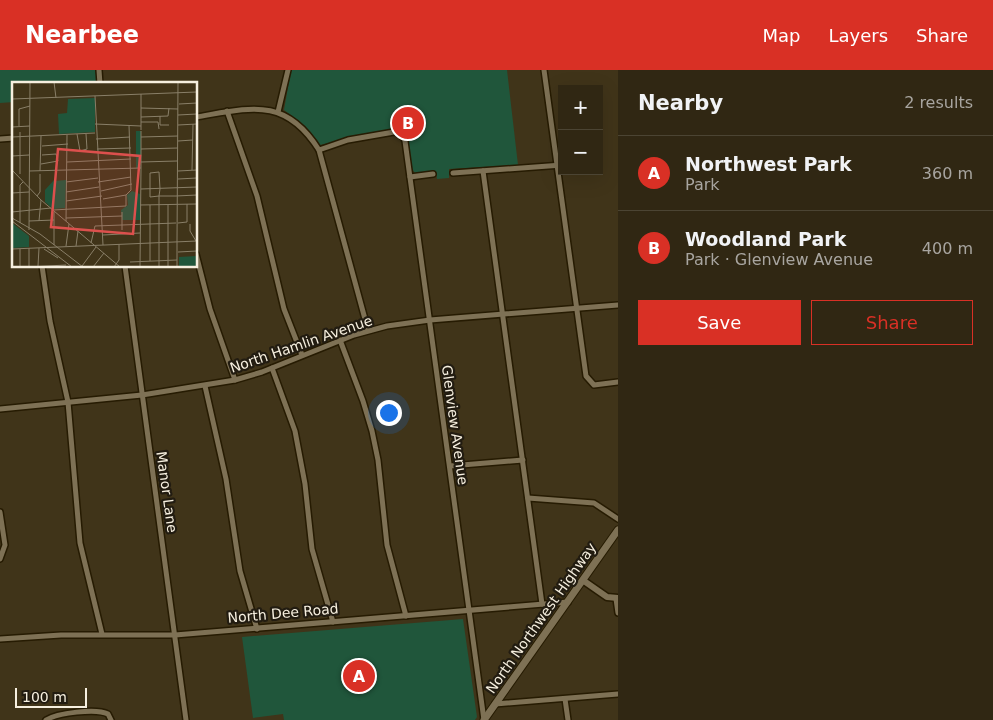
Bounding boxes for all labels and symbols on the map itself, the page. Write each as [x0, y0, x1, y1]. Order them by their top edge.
inset map [12, 82, 198, 268]
pin: B [392, 104, 424, 142]
street label: North Hamlin Avenue [228, 312, 374, 376]
street label: Glenview Avenue [439, 364, 471, 486]
your location [376, 400, 402, 426]
street label: Manor Lane [153, 450, 181, 534]
street label: North Northwest Highway [483, 539, 599, 697]
street label: North Dee Road [227, 600, 339, 626]
pin: A [343, 657, 375, 695]
scale bar [15, 685, 88, 708]

